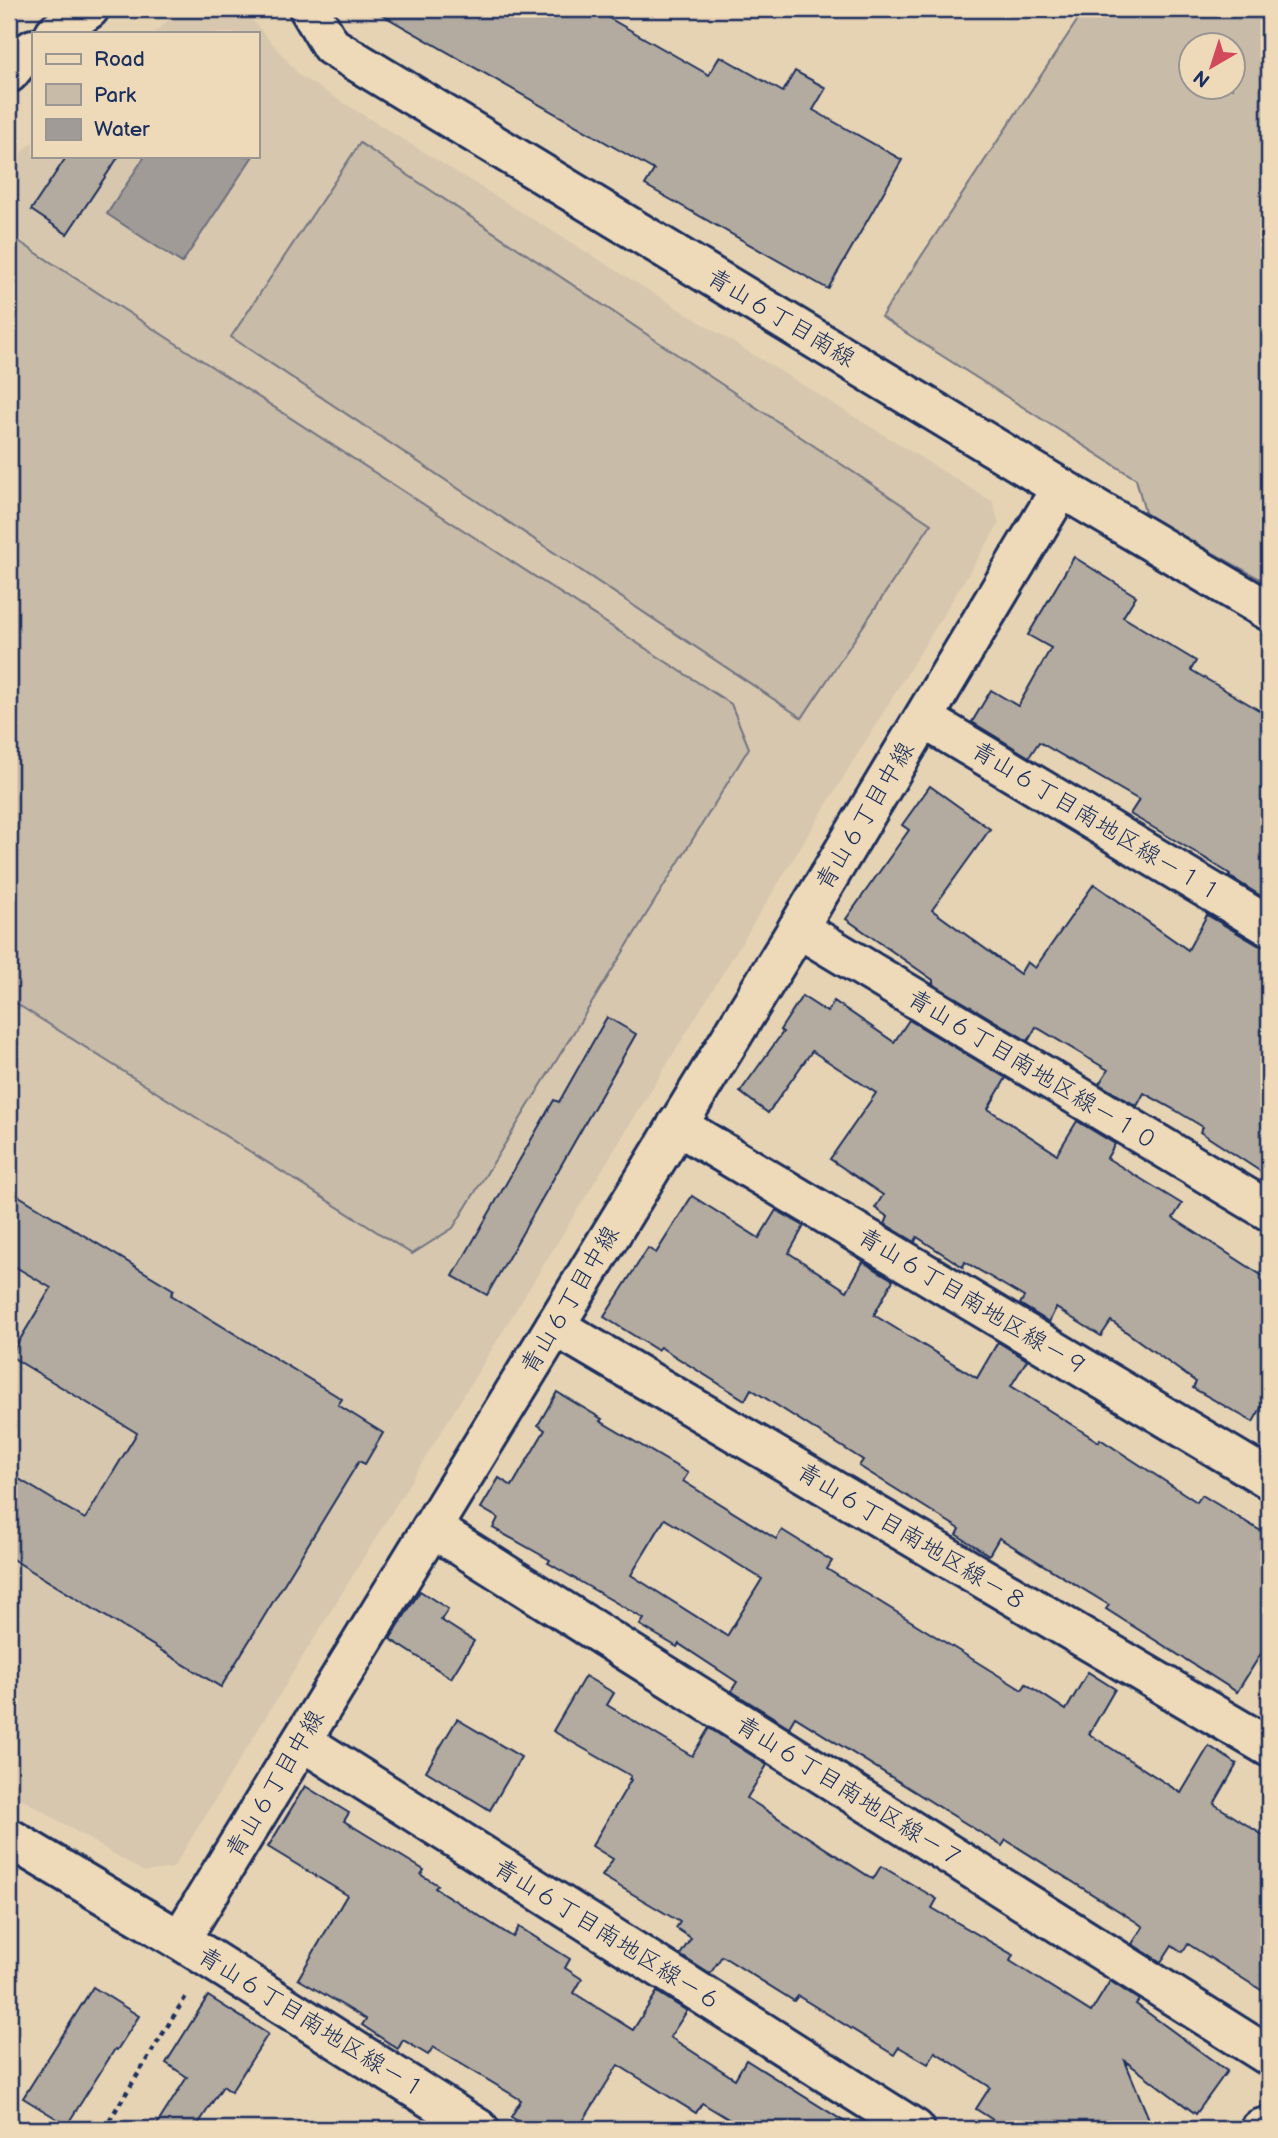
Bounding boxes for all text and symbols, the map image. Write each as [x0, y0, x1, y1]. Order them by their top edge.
legend [32, 32, 259, 158]
north arrow [1176, 32, 1246, 102]
text: Road [94, 47, 145, 72]
text: N [1189, 65, 1215, 91]
text: Park [94, 83, 137, 108]
text: Water [94, 117, 150, 142]
street label: 青山６丁目南線 [702, 262, 860, 374]
street label: 青山６丁目南地区線ー１１ [966, 735, 1228, 909]
street label: 青山６丁目中線 [809, 737, 921, 895]
street label: 青山６丁目南地区線ー１０ [902, 983, 1164, 1157]
street label: 青山６丁目中線 [514, 1221, 626, 1379]
street label: 青山６丁目南地区線ー９ [852, 1222, 1094, 1382]
street label: 青山６丁目南地区線ー８ [791, 1457, 1033, 1617]
street label: 青山６丁目中線 [219, 1705, 331, 1863]
street label: 青山６丁目南地区線ー７ [730, 1710, 970, 1874]
street label: 青山６丁目南地区線ー６ [488, 1853, 728, 2017]
street label: 青山６丁目南地区線ー１ [192, 1941, 432, 2105]

